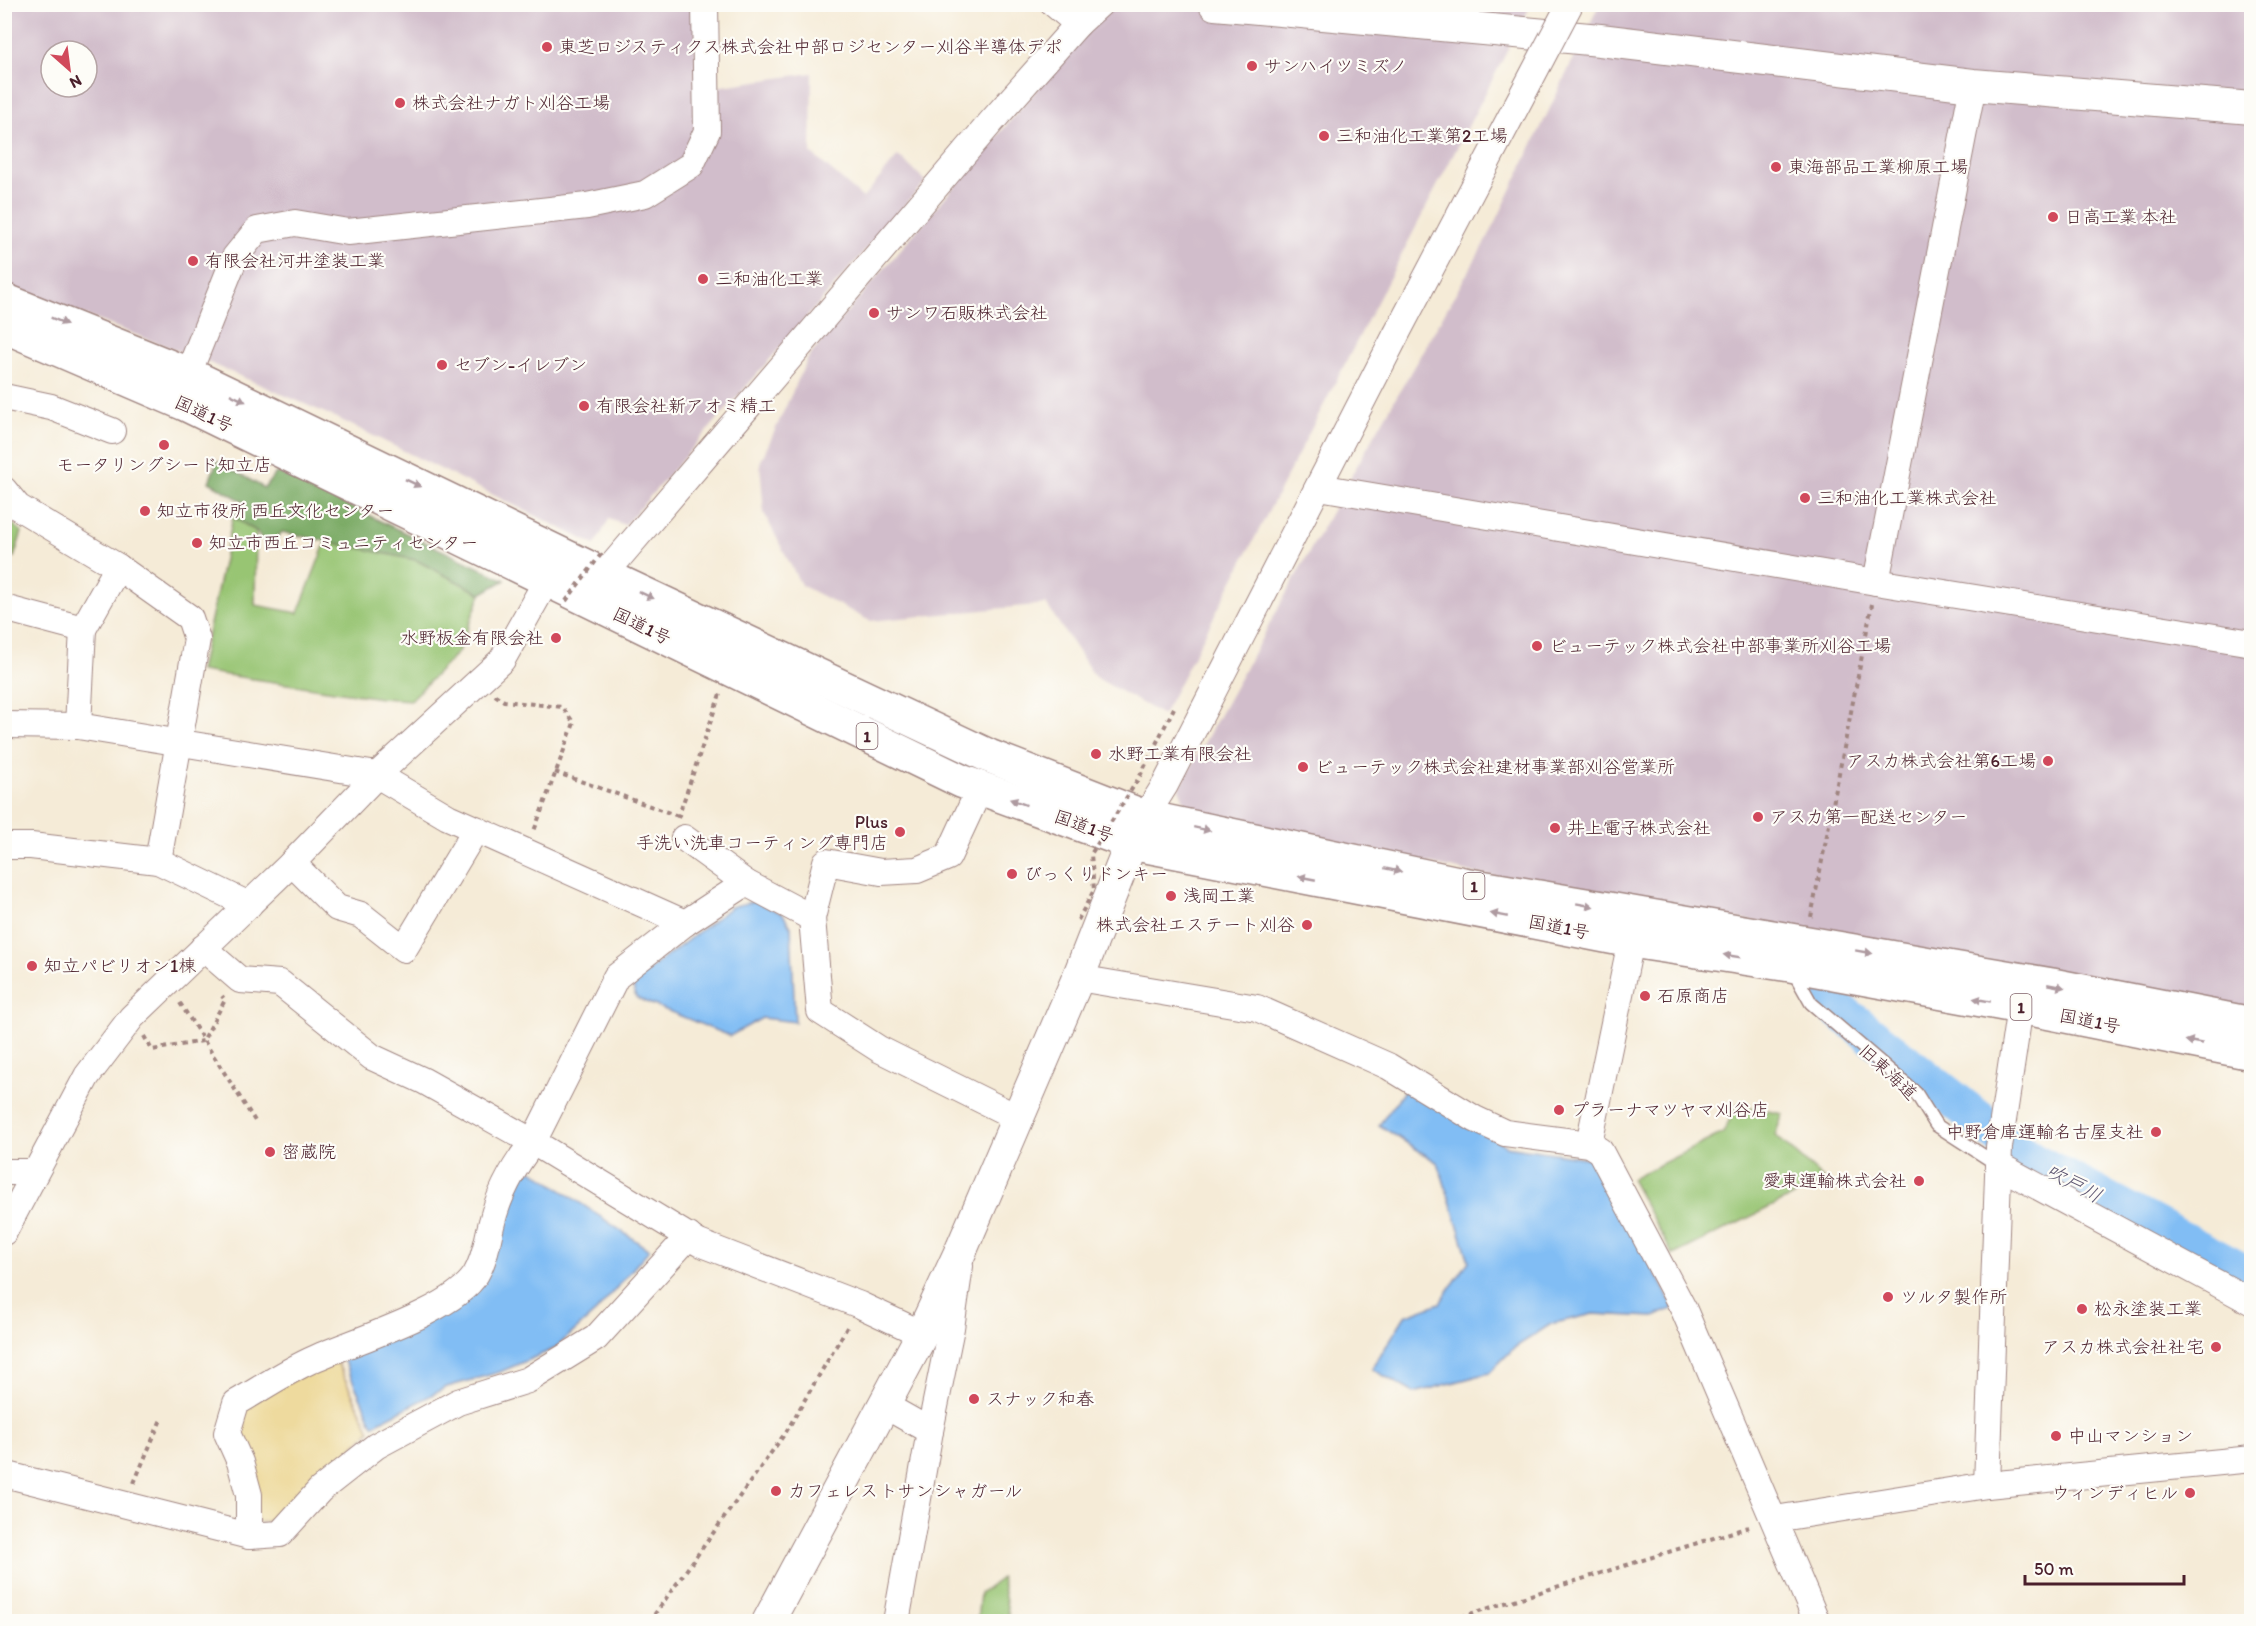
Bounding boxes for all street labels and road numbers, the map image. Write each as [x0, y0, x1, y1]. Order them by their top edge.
street label: 国道1号 [171, 391, 237, 437]
street label: 国道1号 [609, 602, 675, 650]
road number: 1 [856, 723, 878, 749]
street label: 国道1号 [1051, 805, 1117, 847]
road number: 1 [1464, 873, 1484, 899]
street label: 国道1号 [1526, 910, 1592, 944]
road number: 1 [2010, 994, 2032, 1020]
street label: 国道1号 [2057, 1004, 2123, 1038]
street label: 旧東海道 [1854, 1039, 1922, 1105]

